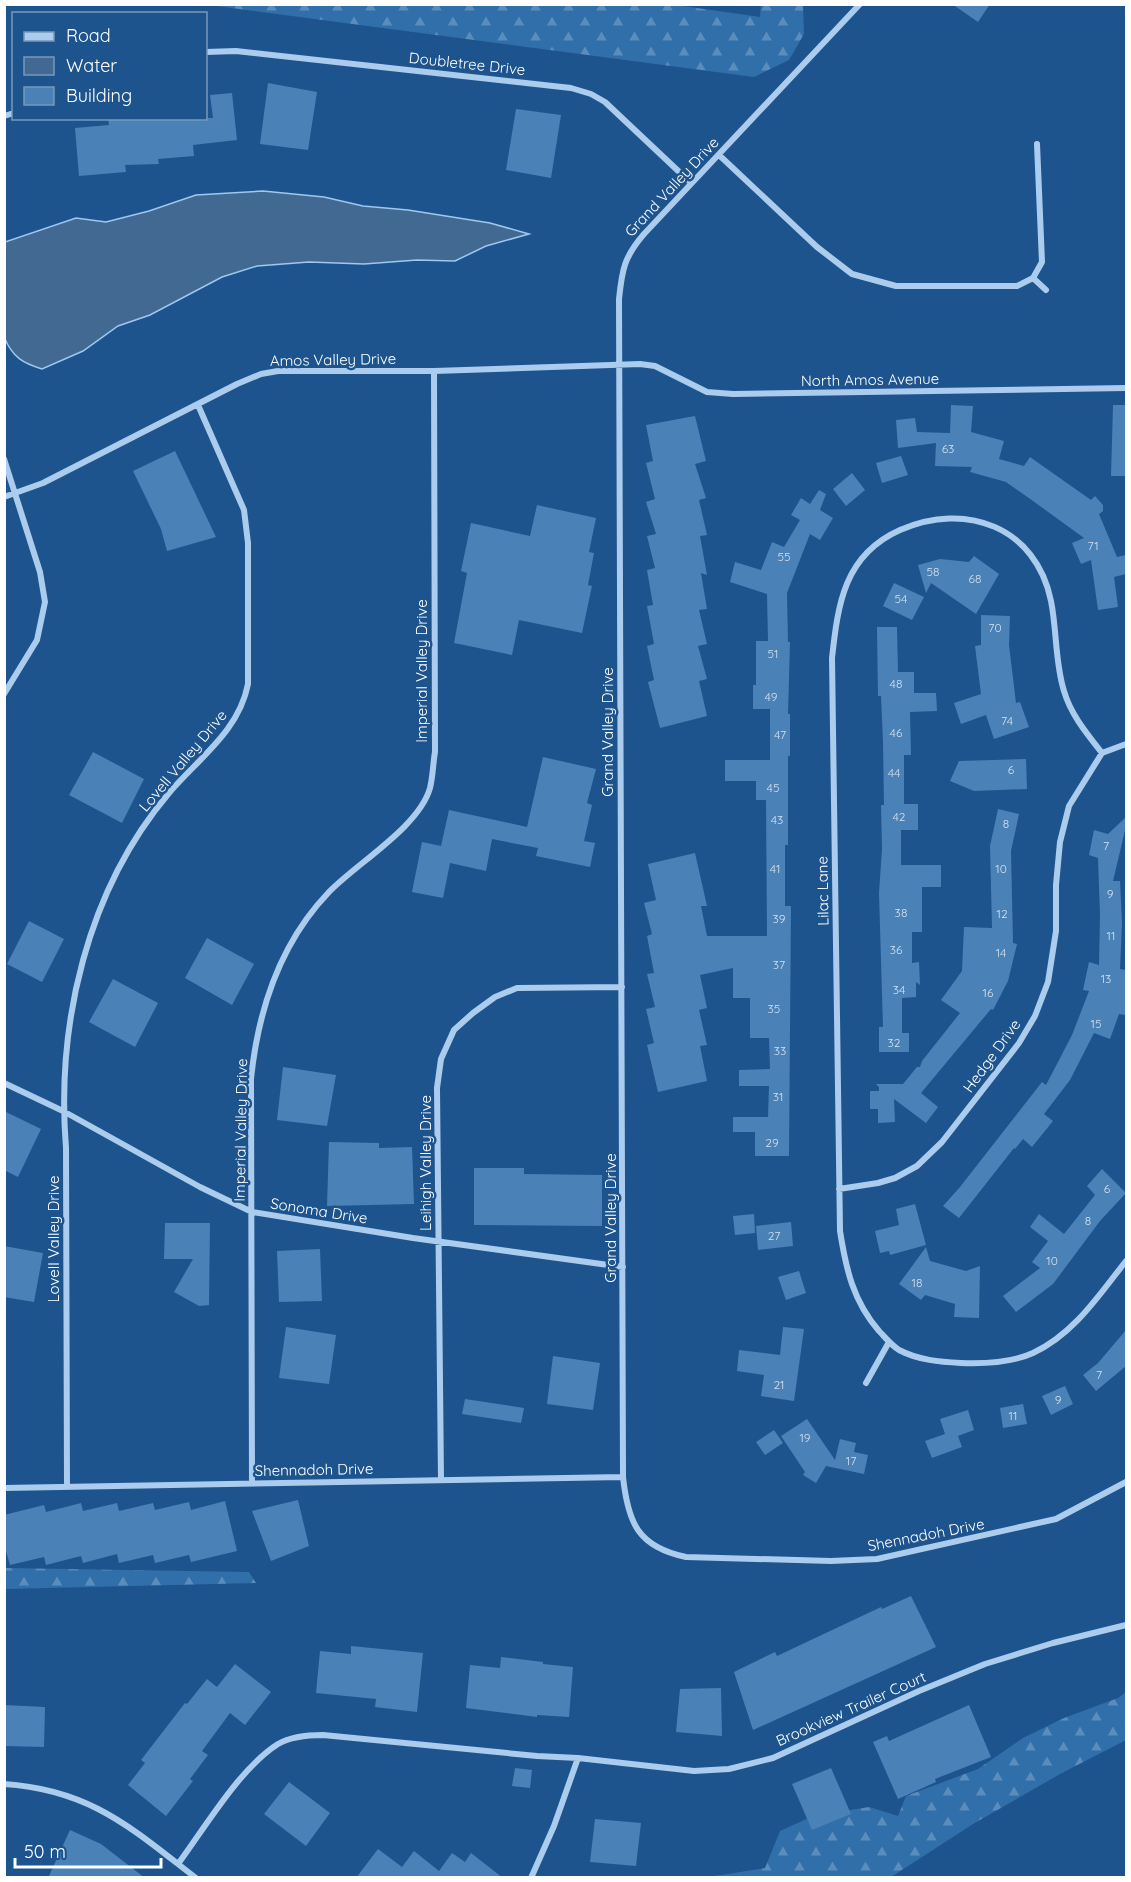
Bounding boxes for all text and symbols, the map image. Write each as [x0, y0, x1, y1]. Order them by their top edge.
legend [12, 12, 207, 120]
text: Road [66, 24, 111, 47]
street label: Doubletree Drive [408, 48, 526, 79]
text: Water [66, 54, 117, 77]
text: Building [66, 84, 132, 107]
street label: Grand Valley Drive [620, 133, 723, 241]
street label: Amos Valley Drive [270, 349, 396, 370]
street label: North Amos Avenue [801, 369, 939, 390]
house number: 63 [942, 441, 954, 456]
house number: 71 [1087, 538, 1099, 553]
house number: 55 [777, 549, 791, 564]
house number: 58 [926, 564, 940, 579]
house number: 68 [969, 571, 981, 586]
house number: 54 [895, 591, 907, 606]
street label: Imperial Valley Drive [412, 599, 431, 743]
house number: 70 [988, 620, 1002, 635]
house number: 51 [768, 646, 778, 661]
street label: Grand Valley Drive [598, 667, 617, 797]
house number: 48 [890, 676, 902, 691]
house number: 49 [765, 689, 778, 704]
street label: Lovell Valley Drive [135, 706, 231, 815]
house number: 74 [1001, 713, 1013, 728]
house number: 46 [890, 725, 903, 740]
house number: 47 [774, 727, 786, 742]
house number: 6 [1008, 762, 1015, 777]
house number: 44 [888, 765, 900, 780]
house number: 45 [767, 780, 779, 795]
house number: 42 [893, 809, 906, 824]
house number: 43 [771, 812, 783, 827]
house number: 8 [1003, 816, 1009, 831]
house number: 7 [1103, 838, 1109, 853]
street label: Lilac Lane [812, 856, 833, 926]
house number: 41 [770, 861, 780, 876]
house number: 10 [995, 861, 1007, 876]
house number: 9 [1107, 886, 1114, 901]
house number: 38 [895, 905, 907, 920]
house number: 12 [996, 906, 1008, 921]
house number: 39 [773, 911, 786, 926]
house number: 11 [1107, 928, 1115, 943]
house number: 36 [890, 942, 903, 957]
house number: 14 [996, 945, 1006, 960]
house number: 37 [773, 957, 785, 972]
house number: 13 [1101, 971, 1111, 986]
house number: 34 [893, 982, 905, 997]
house number: 16 [983, 985, 994, 1000]
house number: 35 [768, 1001, 780, 1016]
street label: Hedge Drive [959, 1015, 1025, 1096]
house number: 15 [1091, 1016, 1101, 1031]
house number: 32 [888, 1035, 901, 1050]
house number: 33 [774, 1043, 786, 1058]
street label: Imperial Valley Drive [230, 1058, 251, 1202]
house number: 31 [773, 1089, 783, 1104]
street label: Leihigh Valley Drive [416, 1095, 435, 1231]
house number: 29 [765, 1135, 779, 1150]
street label: Grand Valley Drive [601, 1153, 620, 1283]
street label: Lovell Valley Drive [44, 1175, 63, 1303]
house number: 6 [1104, 1181, 1111, 1196]
street label: Sonoma Drive [269, 1193, 369, 1228]
house number: 8 [1085, 1213, 1091, 1228]
house number: 27 [768, 1228, 780, 1243]
house number: 10 [1046, 1253, 1058, 1268]
house number: 18 [912, 1275, 922, 1290]
house number: 7 [1096, 1367, 1102, 1382]
house number: 21 [773, 1377, 785, 1392]
house number: 9 [1055, 1392, 1062, 1407]
house number: 11 [1009, 1408, 1017, 1423]
house number: 19 [799, 1430, 811, 1445]
house number: 17 [846, 1453, 856, 1468]
street label: Shennadoh Drive [254, 1459, 374, 1480]
street label: Shennadoh Drive [866, 1514, 986, 1555]
street label: Brookview Trailer Court [773, 1667, 929, 1750]
scale bar [15, 1831, 160, 1869]
text: 50 m [24, 1840, 66, 1863]

